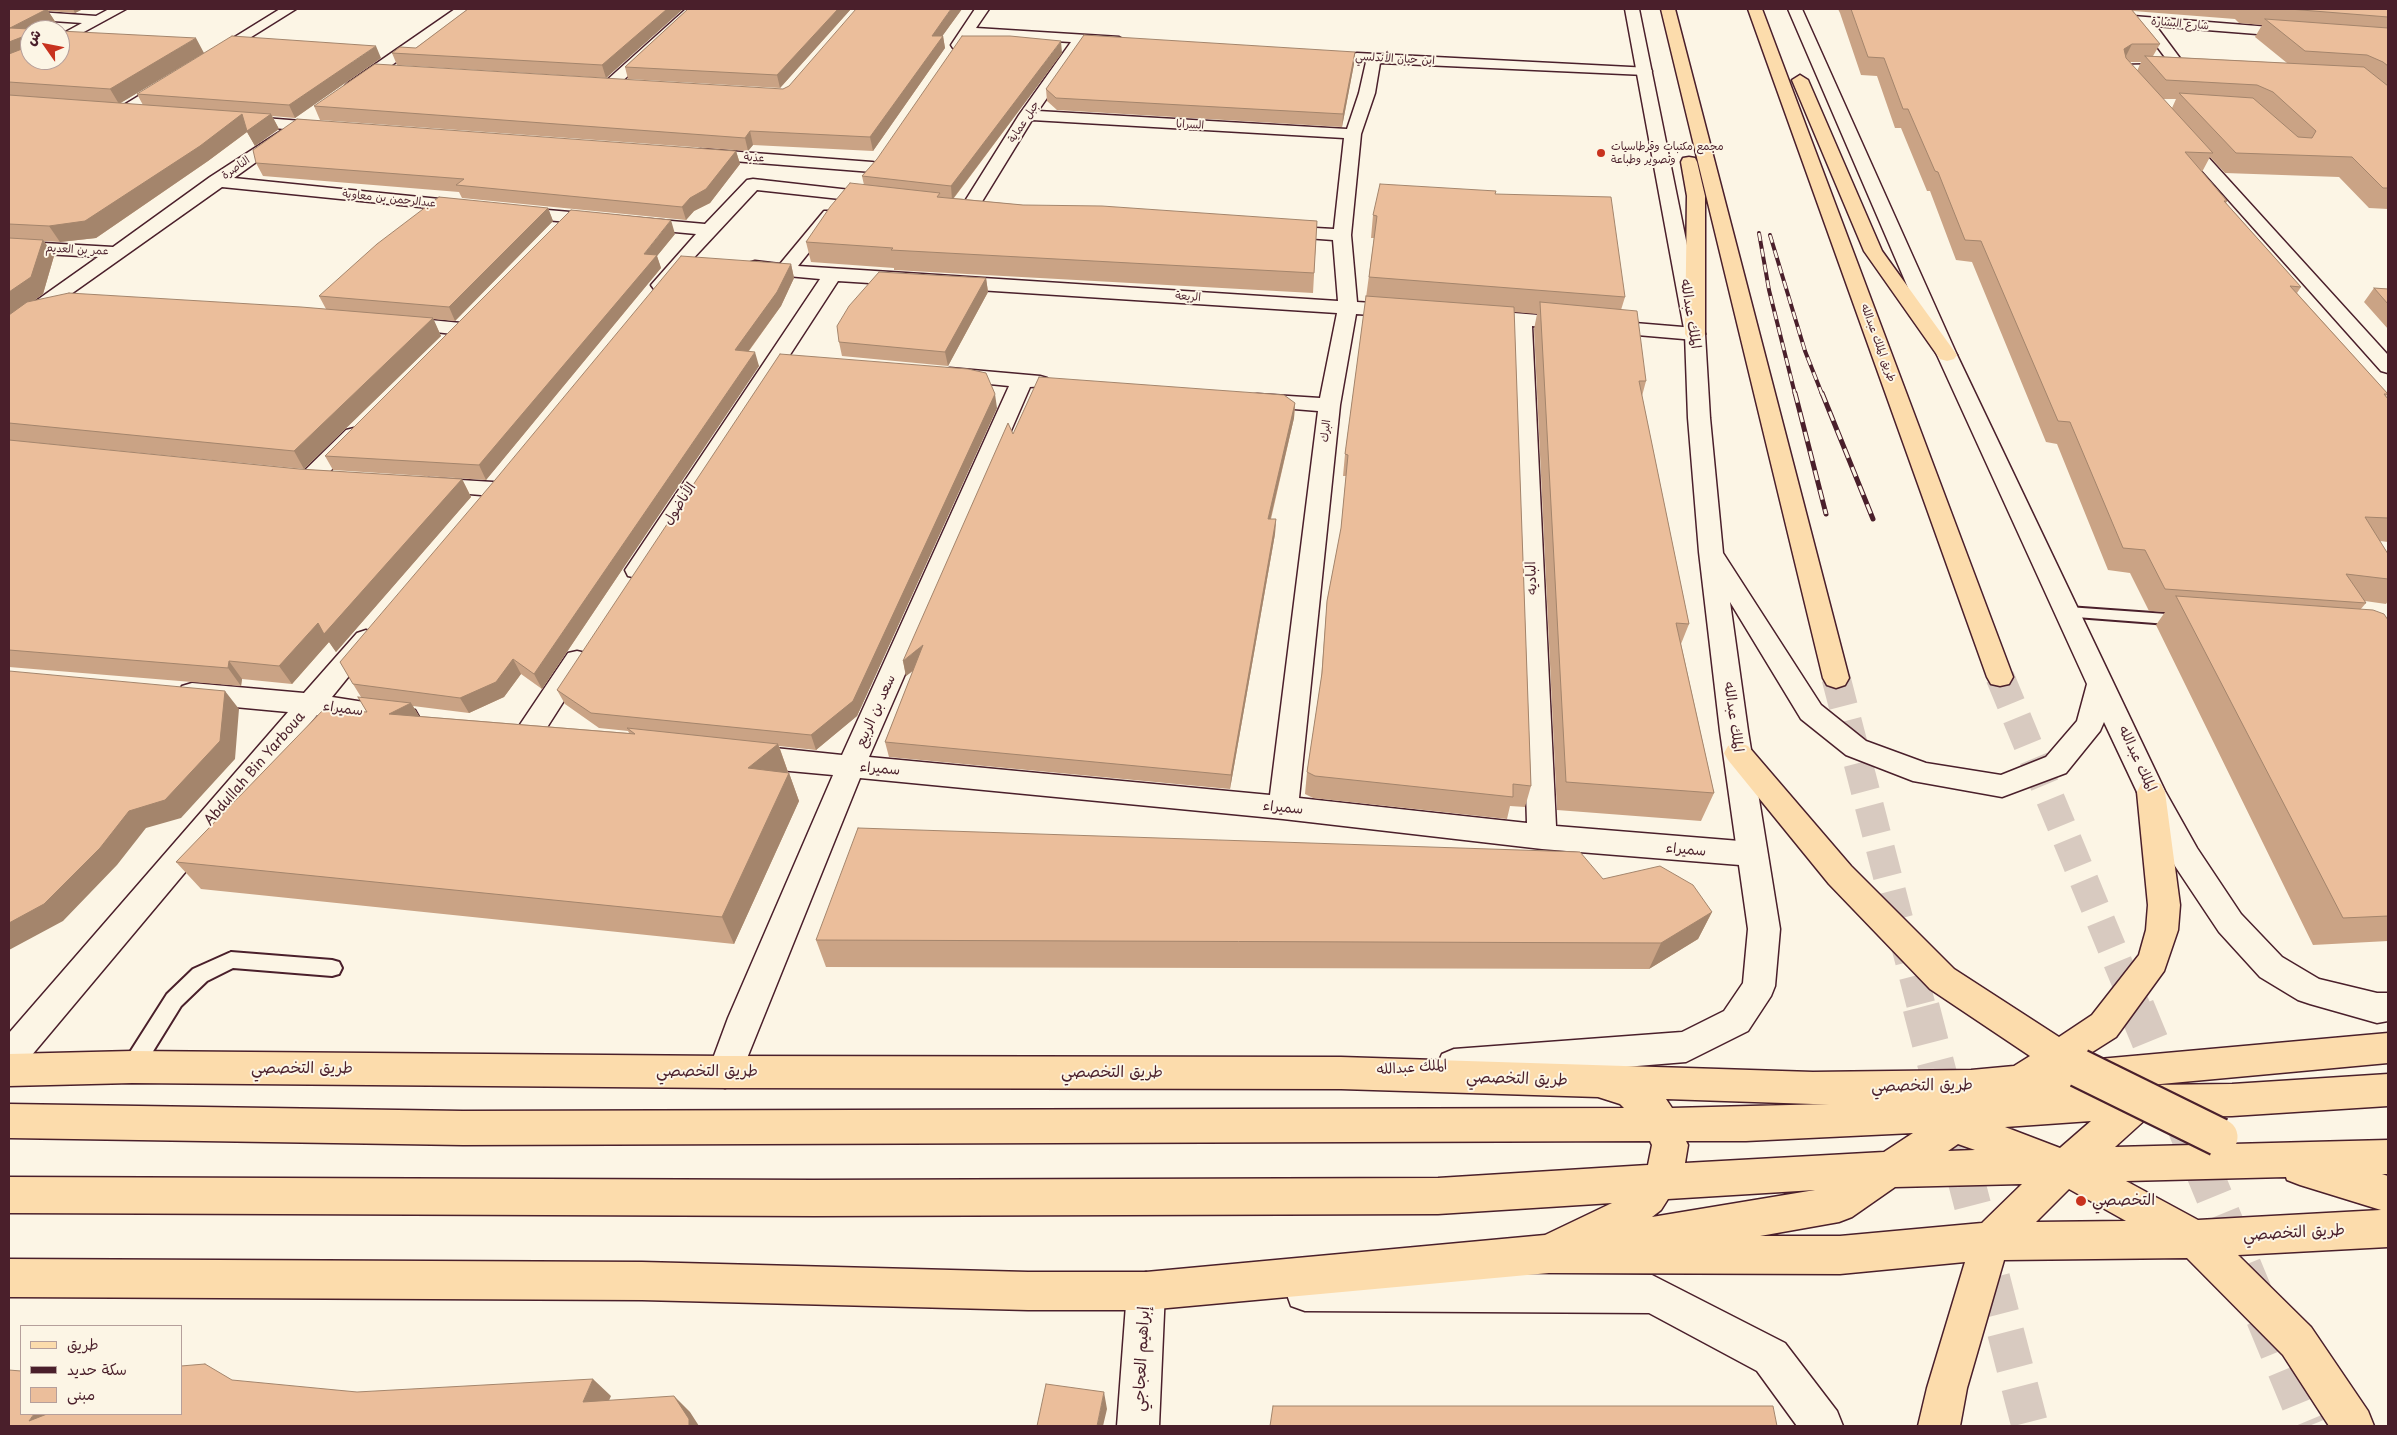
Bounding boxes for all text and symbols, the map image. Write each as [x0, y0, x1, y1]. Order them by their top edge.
street label: شارع البشارة [2150, 15, 2210, 33]
north arrow [20, 20, 70, 70]
text: ش [20, 25, 46, 49]
street label: ابن حيان الأندلسي [1355, 50, 1435, 68]
street label: جبل عماية [1006, 99, 1042, 145]
street label: السرايا [1176, 118, 1204, 132]
place label: مجمع مكتبات وقرطاسيات وتصوير وطباعة [1611, 140, 1724, 166]
marker: مجمع مكتبات وقرطاسيات وتصوير وطباعة [1595, 147, 1607, 159]
street label: عذبة [743, 151, 765, 165]
street label: الناصرة [219, 154, 253, 182]
street label: عبدالرحمن بن معاوية [342, 188, 436, 210]
street label: عمر بن العديم [45, 242, 109, 258]
street label: الملك عبدالله [1676, 278, 1704, 350]
street label: الريعة [1175, 290, 1201, 304]
street label: طريق الملك عبدالله [1858, 302, 1898, 384]
street label: البرك [1318, 419, 1334, 443]
street label: الأناضول [660, 480, 700, 528]
street label: الباديه [1523, 561, 1541, 595]
street label: سعد بن الربيع [852, 672, 900, 750]
street label: الملك عبدالله [1720, 681, 1746, 753]
street label: سميراء [322, 698, 364, 720]
street label: Abdullah Bin Yarboua [201, 709, 309, 829]
street label: الملك عبدالله [2114, 723, 2160, 795]
street label: سميراء [859, 759, 901, 779]
street label: سميراء [1262, 798, 1304, 818]
street label: سميراء [1665, 840, 1707, 860]
street label: الملك عبدالله [1376, 1057, 1448, 1079]
street label: طريق التخصصي [251, 1059, 353, 1079]
street label: طريق التخصصي [656, 1062, 758, 1082]
street label: طريق التخصصي [1061, 1063, 1163, 1083]
street label: طريق التخصصي [1466, 1068, 1568, 1090]
street label: طريق التخصصي [1871, 1076, 1973, 1096]
place label: التخصصي [2092, 1191, 2155, 1211]
marker: التخصصي [2074, 1194, 2088, 1208]
street label: طريق التخصصي [2243, 1221, 2345, 1245]
street label: إبراهيم العجاجي [1130, 1306, 1154, 1412]
legend [20, 1325, 182, 1415]
text: طريق [67, 1332, 99, 1355]
text: سكة حديد [67, 1357, 127, 1380]
text: مبنى [67, 1382, 95, 1405]

